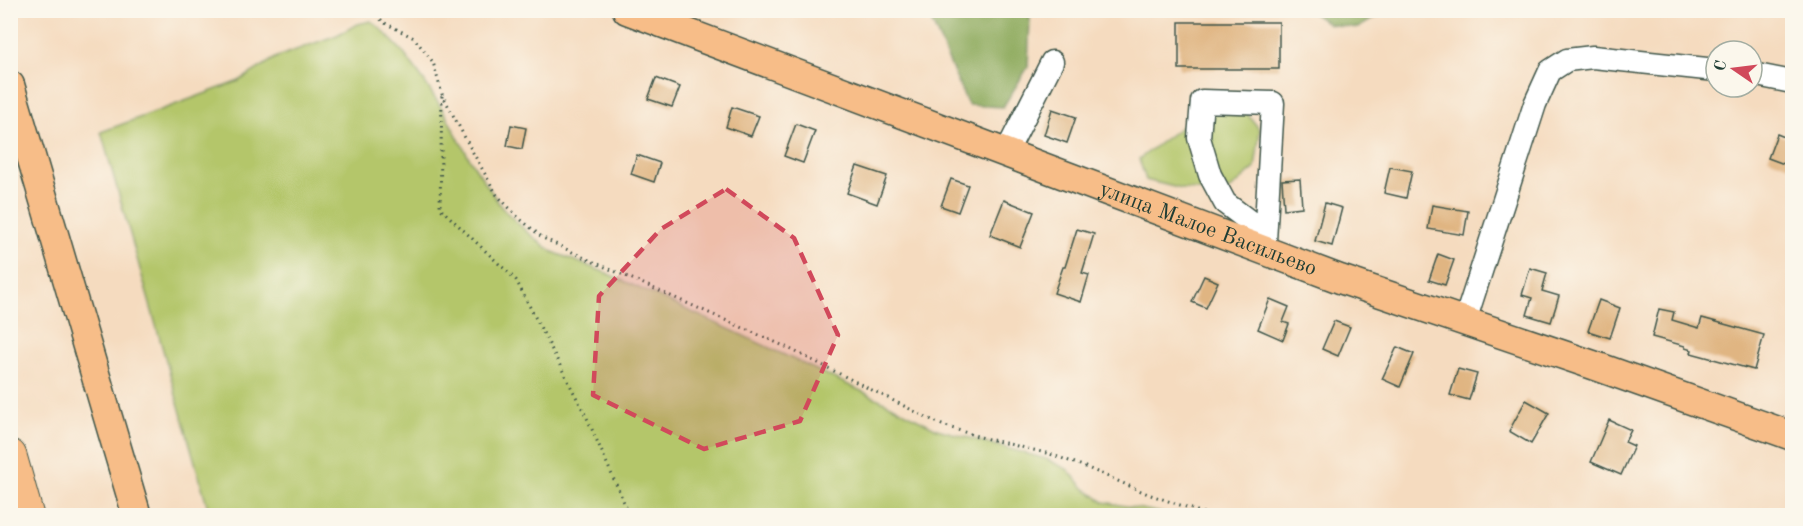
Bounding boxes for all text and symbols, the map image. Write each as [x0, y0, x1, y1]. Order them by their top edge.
north arrow [1704, 39, 1764, 99]
text: С [1712, 59, 1730, 73]
street label: улица Малое Васильево [1096, 178, 1320, 280]

